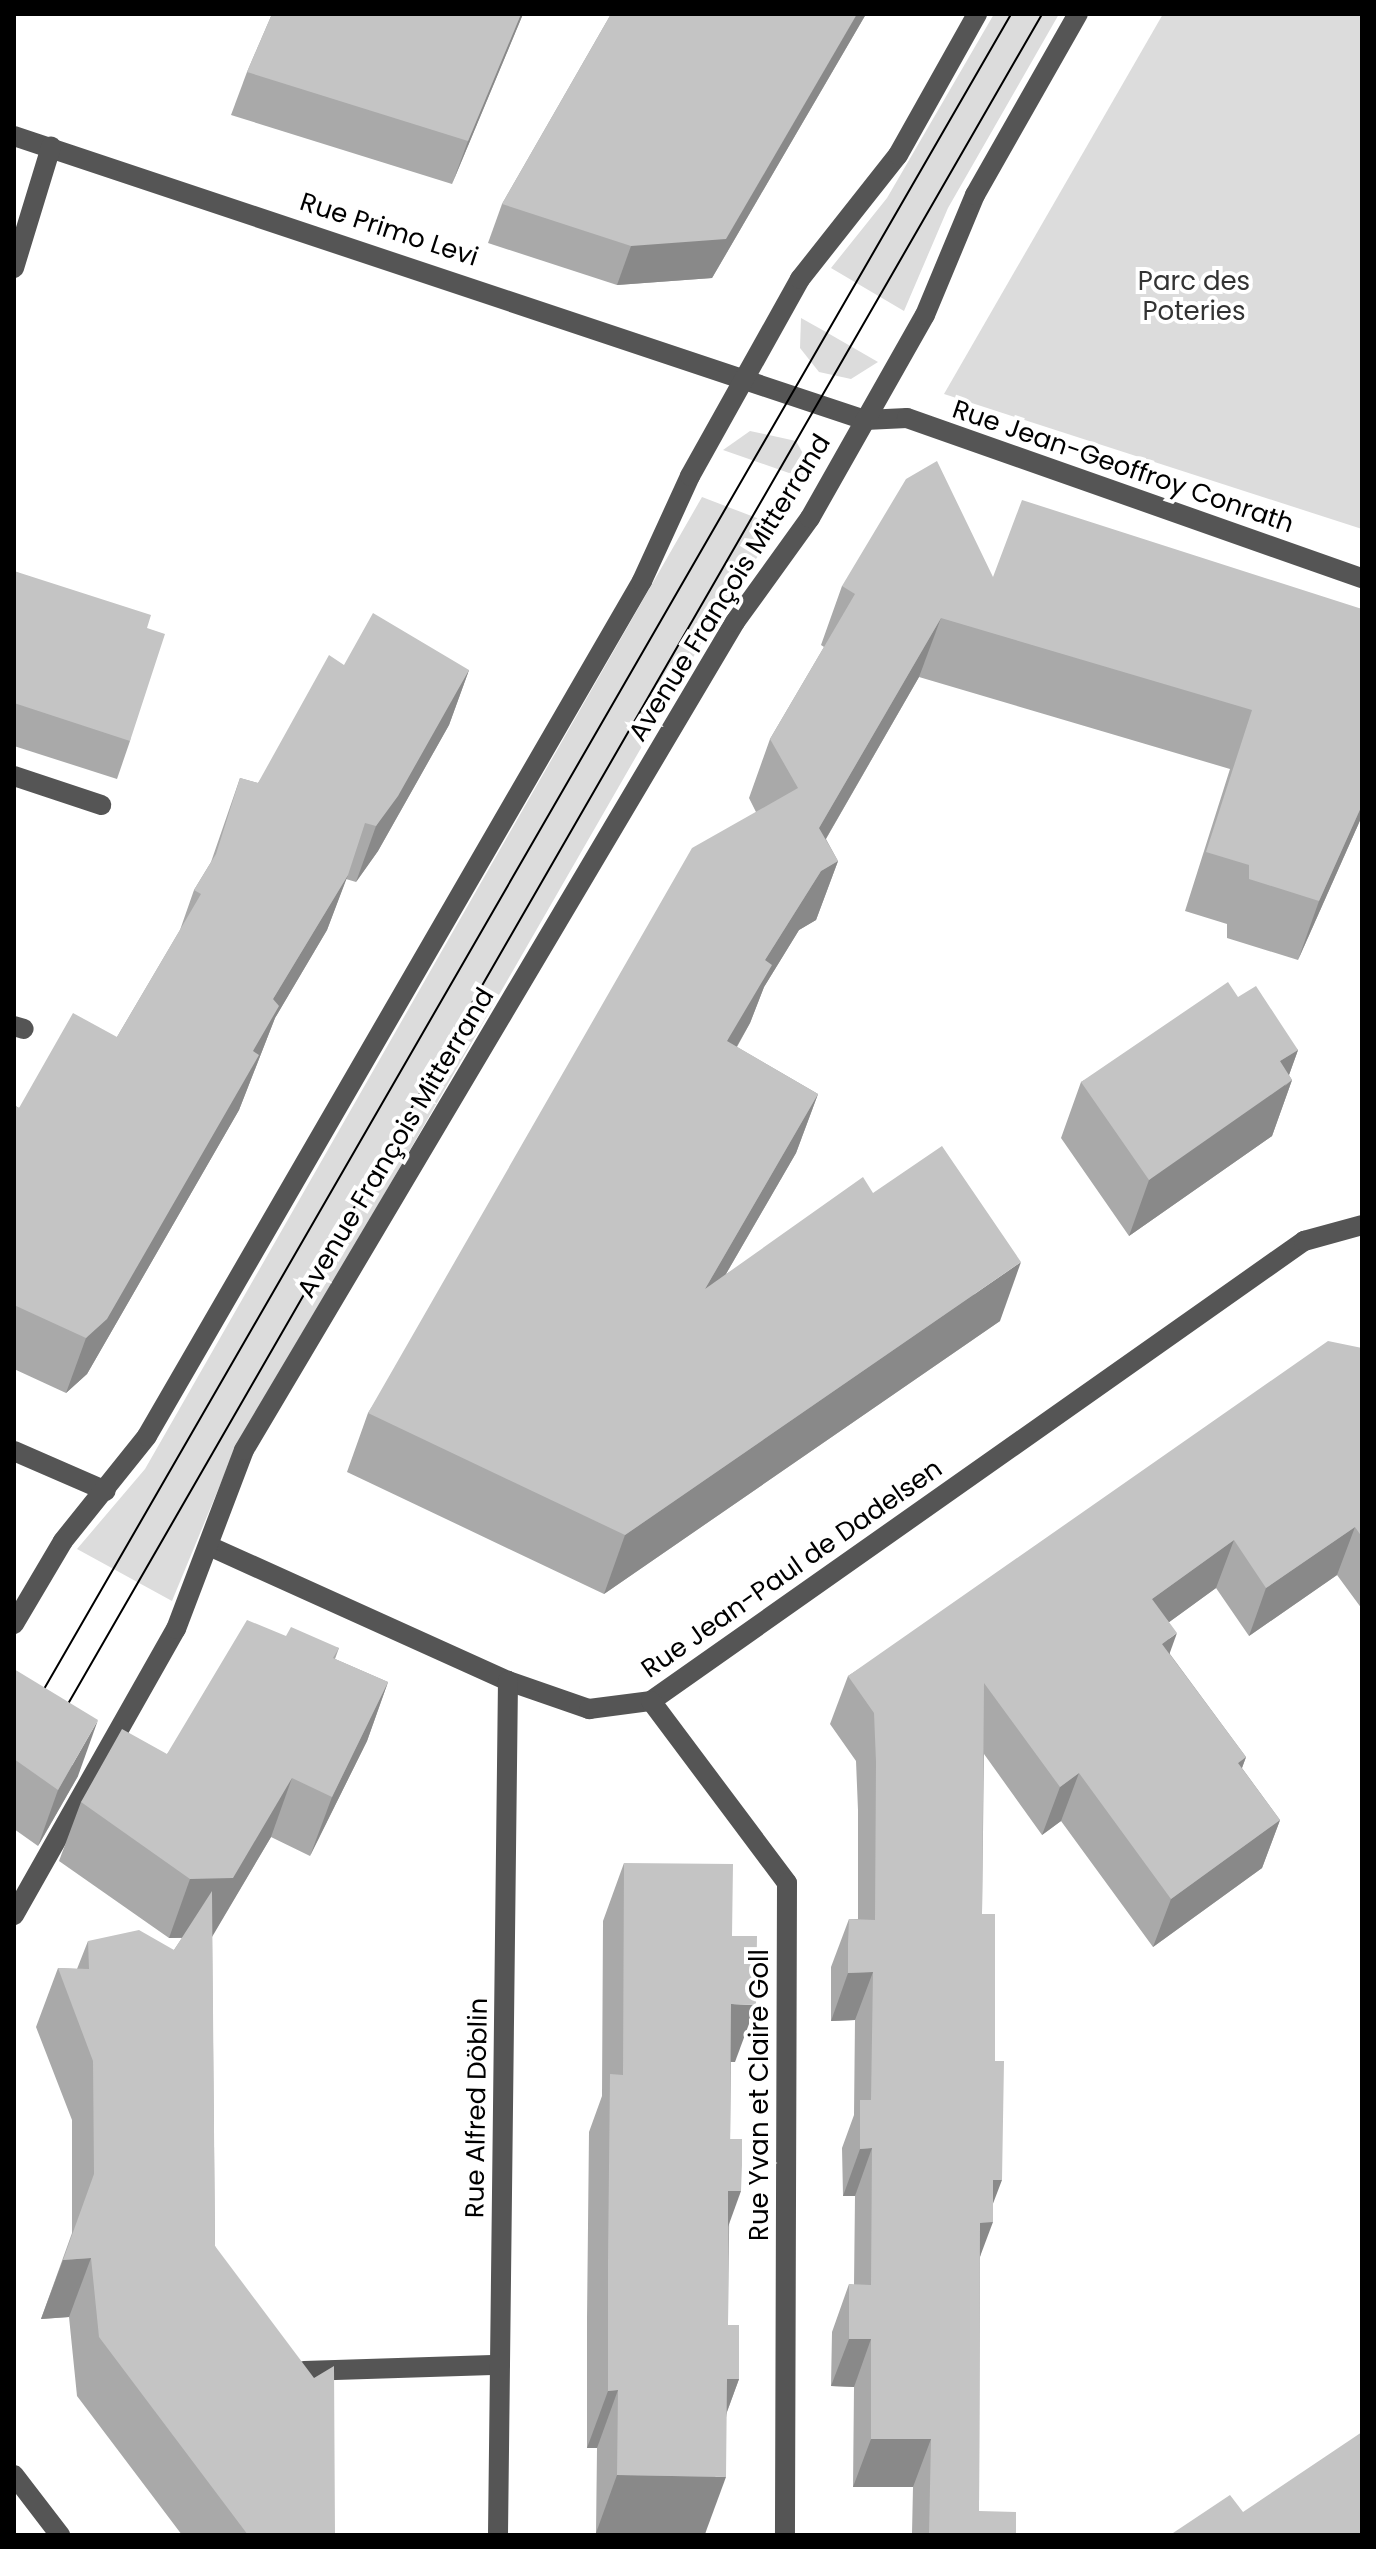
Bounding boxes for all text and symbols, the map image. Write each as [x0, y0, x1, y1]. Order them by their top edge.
street label: Rue Primo Levi [296, 187, 482, 273]
park label: Parc des Poteries [1138, 266, 1250, 328]
street label: Rue Jean-Geoffroy Conrath [948, 394, 1298, 540]
street label: Avenue François Mitterrand [622, 429, 838, 747]
street label: Avenue François Mitterrand [291, 982, 501, 1304]
street label: Rue Jean-Paul de Dadelsen [636, 1453, 948, 1685]
street label: Rue Yvan et Claire Goll [744, 1949, 776, 2241]
street label: Rue Alfred Döblin [459, 1998, 495, 2218]

